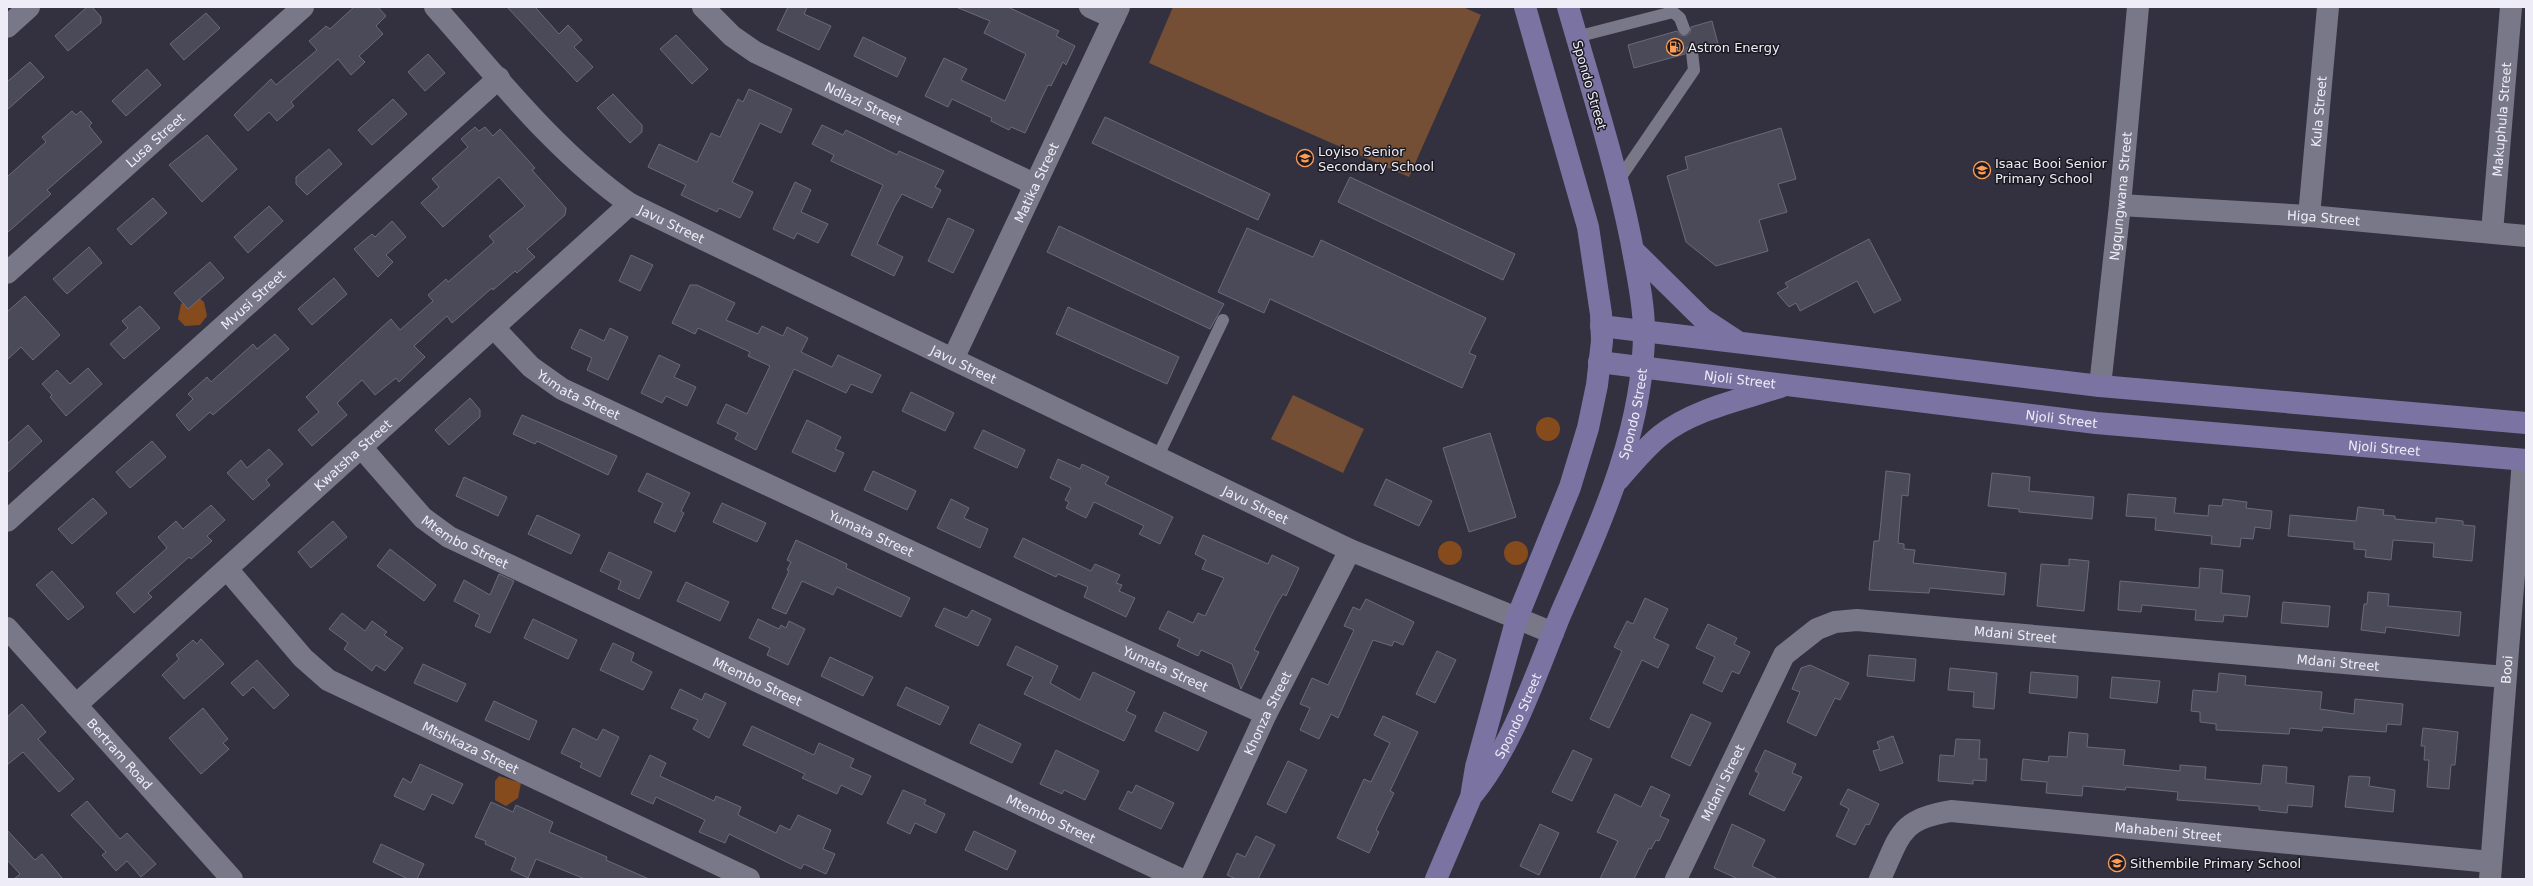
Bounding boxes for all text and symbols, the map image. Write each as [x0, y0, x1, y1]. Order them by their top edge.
fuel station icon: Astron Energy [1665, 37, 1685, 57]
street label: Spondo Street [1570, 39, 1609, 132]
place label: Astron Energy [1688, 40, 1780, 55]
street label: Makuphula Street [2490, 62, 2514, 177]
street label: Kula Street [2308, 75, 2330, 148]
street label: Ndlazi Street [822, 79, 904, 128]
street label: Lusa Street [123, 110, 188, 171]
street label: Ngqungwana Street [2107, 131, 2135, 261]
street label: Matika Street [1011, 140, 1062, 225]
place label: Loyiso Senior Secondary School [1318, 144, 1434, 174]
school or university icon: Loyiso Senior Secondary School [1295, 148, 1315, 168]
place label: Isaac Booi Senior Primary School [1995, 156, 2107, 186]
school or university icon: Isaac Booi Senior Primary School [1972, 160, 1992, 180]
street label: Javu Street [635, 202, 707, 247]
street label: Higa Street [2287, 208, 2361, 229]
street label: Mvusi Street [218, 267, 289, 333]
street label: Javu Street [927, 342, 999, 387]
street label: Yumata Street [533, 366, 622, 423]
street label: Spondo Street [1616, 368, 1650, 461]
street label: Njoli Street [1703, 368, 1777, 392]
street label: Njoli Street [2025, 407, 2098, 431]
street label: Kwatsha Street [311, 416, 395, 494]
street label: Njoli Street [2348, 438, 2421, 459]
street label: Javu Street [1219, 482, 1291, 527]
street label: Yumata Street [825, 507, 916, 560]
street label: Mtembo Street [419, 513, 511, 572]
street label: Mdani Street [1973, 624, 2057, 646]
street label: Yumata Street [1119, 643, 1210, 695]
street label: Mdani Street [2296, 652, 2380, 674]
street label: Mtembo Street [710, 654, 804, 709]
street label: Booi [2498, 655, 2516, 684]
street label: Khonza Street [1241, 669, 1295, 758]
street label: Spondo Street [1492, 671, 1544, 762]
street label: Bertram Road [84, 716, 155, 793]
street label: Mtshkaza Street [420, 719, 521, 777]
street label: Mdani Street [1698, 742, 1748, 823]
street label: Mtembo Street [1004, 792, 1098, 846]
street label: Mahabeni Street [2114, 820, 2222, 845]
school or university icon: Sithembile Primary School [2107, 853, 2127, 873]
place label: Sithembile Primary School [2130, 856, 2301, 871]

